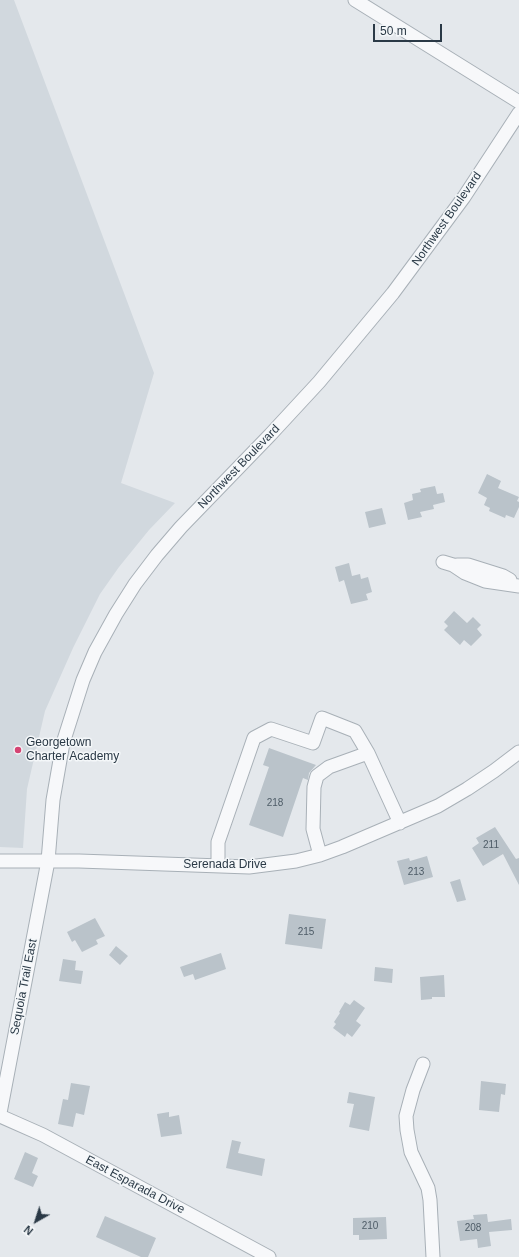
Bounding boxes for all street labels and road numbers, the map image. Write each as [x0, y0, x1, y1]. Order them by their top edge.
street label: Northwest Boulevard [409, 169, 485, 269]
street label: Northwest Boulevard [195, 422, 283, 512]
street label: Serenada Drive [183, 858, 267, 872]
street label: Sequoia Trail East [8, 938, 40, 1036]
street label: East Esparada Drive [83, 1153, 187, 1217]

